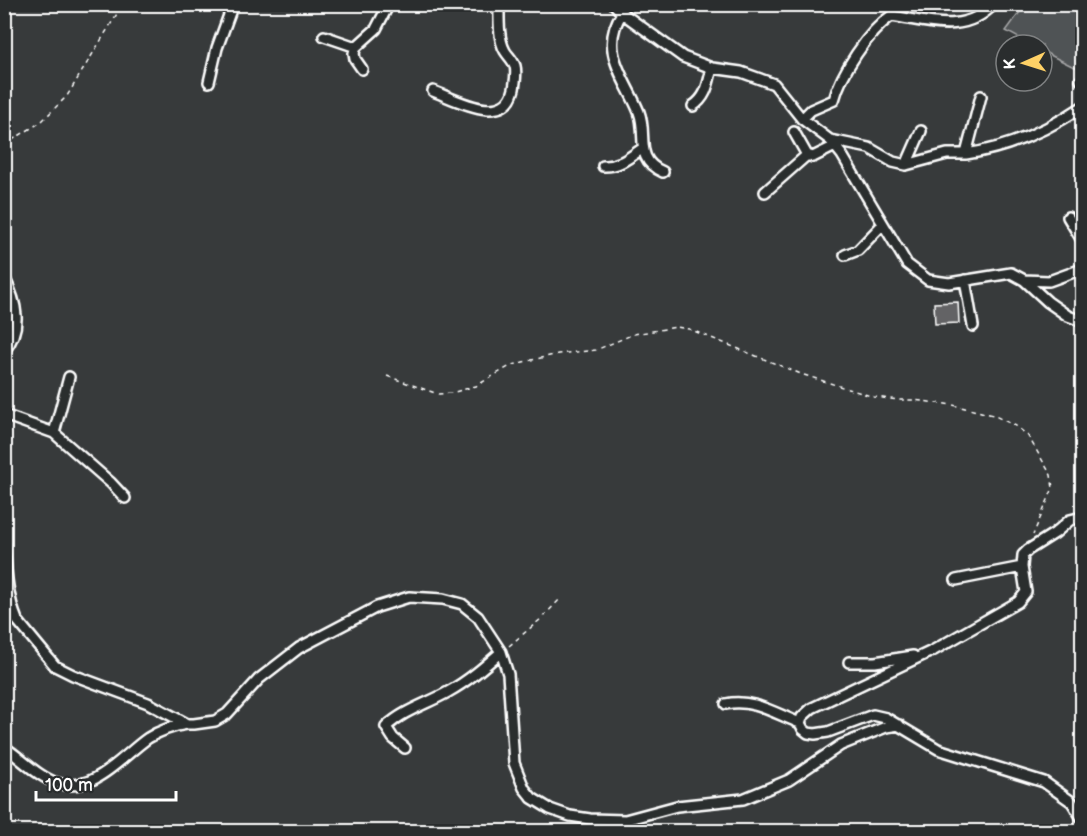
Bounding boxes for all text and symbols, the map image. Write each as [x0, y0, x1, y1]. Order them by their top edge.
north arrow [994, 33, 1054, 93]
text: K [1001, 58, 1020, 70]
scale bar [36, 764, 176, 802]
text: 100 m [45, 775, 93, 796]

